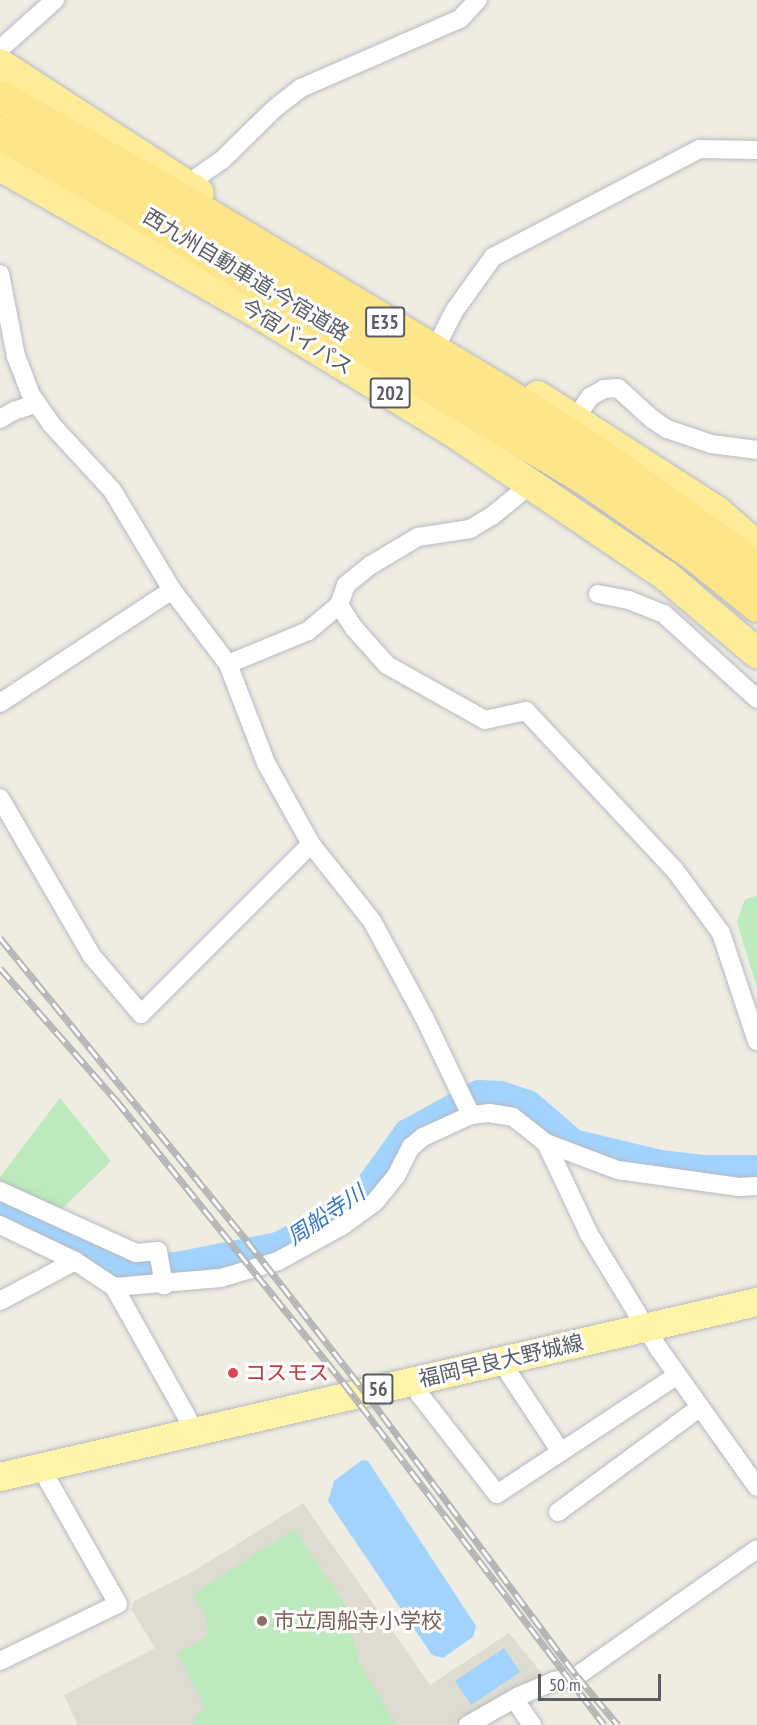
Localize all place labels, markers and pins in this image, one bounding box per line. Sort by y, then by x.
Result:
place label: コスモス [245,1360,329,1386]
marker: コスモス [226,1366,240,1380]
place label: 市立周船寺小学校 [274,1608,442,1634]
marker: 市立周船寺小学校 [255,1614,269,1628]

